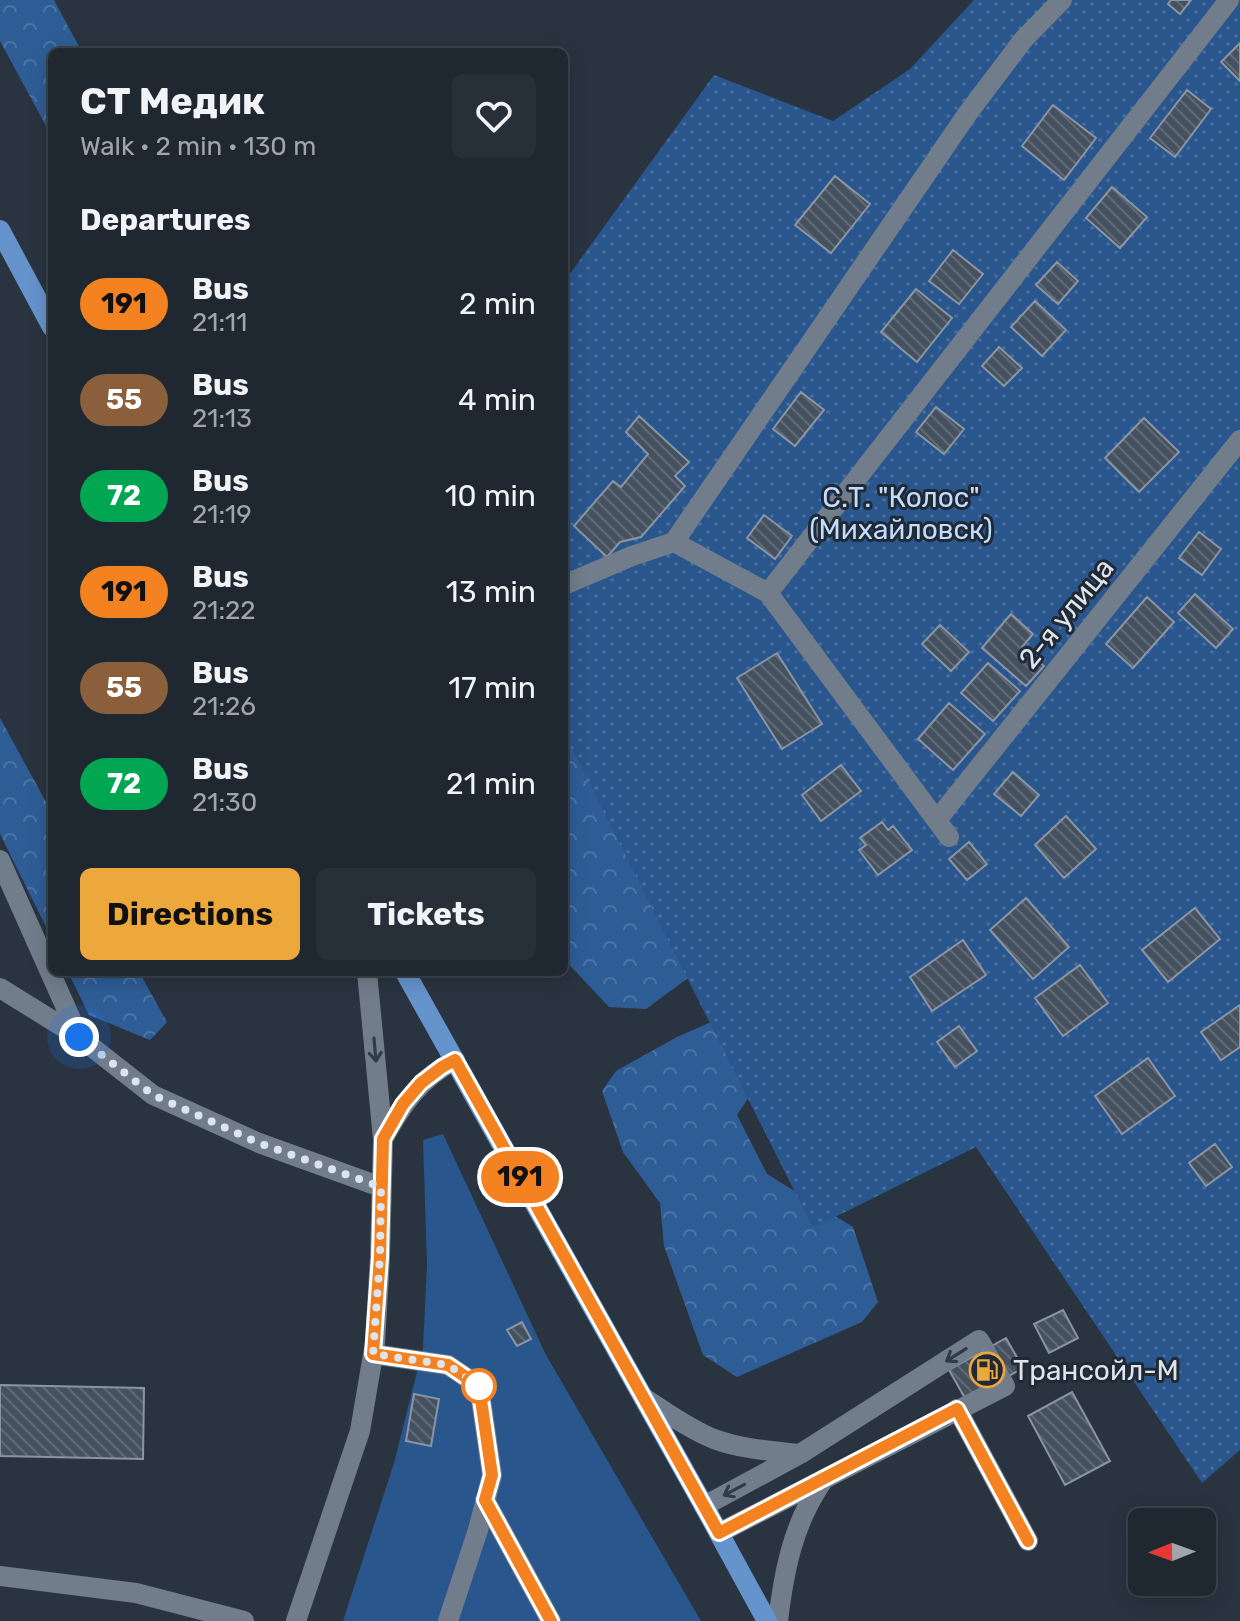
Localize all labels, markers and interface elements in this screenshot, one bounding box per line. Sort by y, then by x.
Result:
button: heart [452,74,536,158]
text: СТ Медик [80,78,265,124]
text: Walk · 2 min · 130 m [80,131,316,162]
text: Departures [80,202,251,238]
text: Bus [192,271,249,307]
text: 2 min [459,286,536,322]
text: 191 [101,287,147,320]
text: 21:11 [192,307,247,338]
text: Bus [192,367,249,403]
text: 4 min [458,382,536,418]
text: 55 [106,383,142,416]
text: 21:13 [192,403,252,434]
text: Bus [192,463,249,499]
text: 10 min [445,478,536,514]
text: 72 [107,479,141,512]
park label: С.Т. "Колос" (Михайловск) [809,481,993,546]
text: 21:19 [192,499,252,530]
street label: 2-я улица [1012,552,1121,675]
text: Bus [192,559,249,595]
text: 13 min [446,574,536,610]
text: 191 [101,575,147,608]
text: 21:22 [192,595,256,626]
text: Bus [192,655,249,691]
text: 17 min [448,670,536,706]
text: 55 [106,671,142,704]
text: 21:26 [192,691,256,722]
text: Bus [192,751,249,787]
text: 21 min [446,766,536,802]
text: 72 [107,767,141,800]
text: 21:30 [192,787,257,818]
button: Directions [80,868,300,960]
button: Tickets [316,868,536,960]
your location [59,1017,99,1057]
one-way arrow [367,1036,382,1063]
line badge: 191 [474,1151,566,1203]
text: 191 [497,1160,543,1193]
one-way arrow [945,1348,968,1364]
fuel station icon: Трансойл-М [968,1351,1006,1389]
place label: Трансойл-М [1013,1354,1179,1387]
unlabelled marker [462,1369,496,1403]
one-way arrow [722,1483,746,1499]
north arrow [1128,1508,1216,1596]
map controls [1128,1508,1216,1596]

